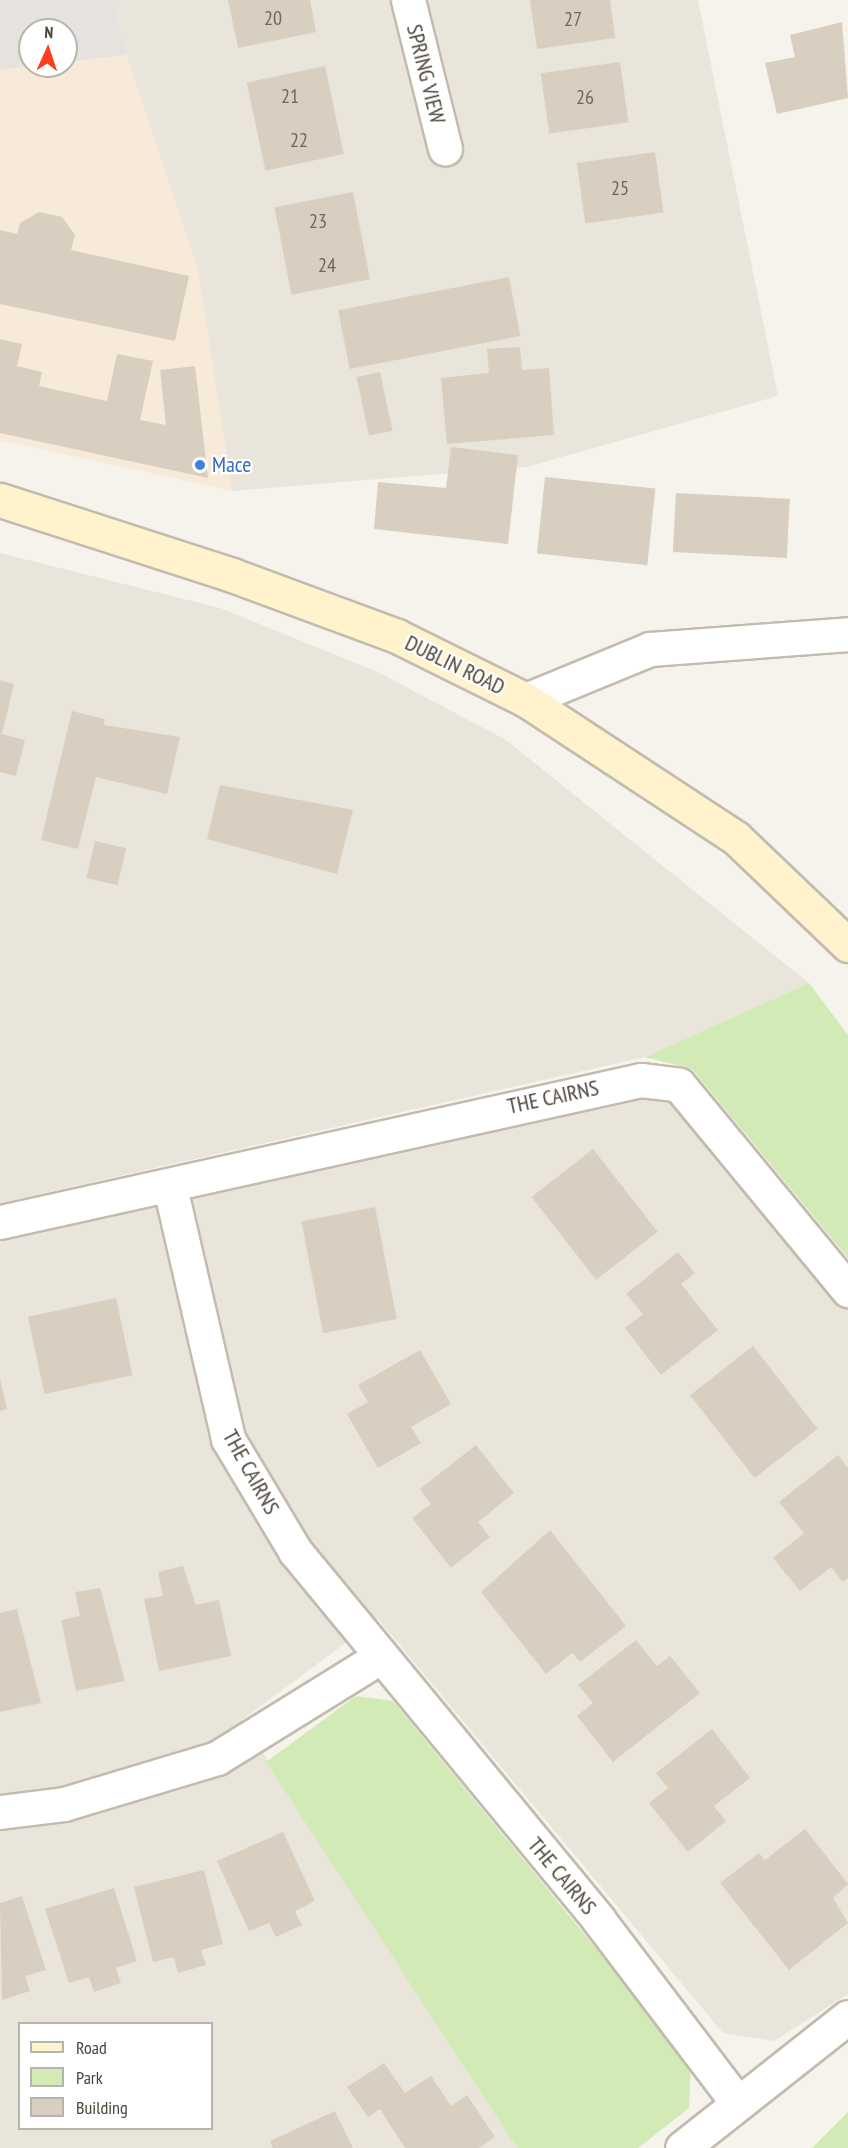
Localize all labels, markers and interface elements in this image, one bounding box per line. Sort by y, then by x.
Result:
house number: 20 [264,6,282,30]
house number: 27 [564,7,582,31]
north arrow [18,18,78,78]
street label: SPRING VIEW [401,21,451,127]
text: N [44,22,54,42]
house number: 21 [281,84,299,108]
house number: 26 [576,85,594,109]
house number: 22 [290,128,308,152]
house number: 25 [611,176,629,200]
house number: 23 [309,209,327,233]
house number: 24 [318,253,336,277]
place label: Mace [212,452,251,478]
marker: Mace [193,458,207,472]
street label: DUBLIN ROAD [401,630,509,700]
street label: THE CAIRNS [505,1074,601,1120]
street label: THE CAIRNS [217,1425,285,1519]
street label: THE CAIRNS [522,1832,602,1920]
legend [18,2022,213,2130]
text: Road [76,2036,107,2059]
text: Park [76,2066,103,2089]
text: Building [76,2096,128,2119]

